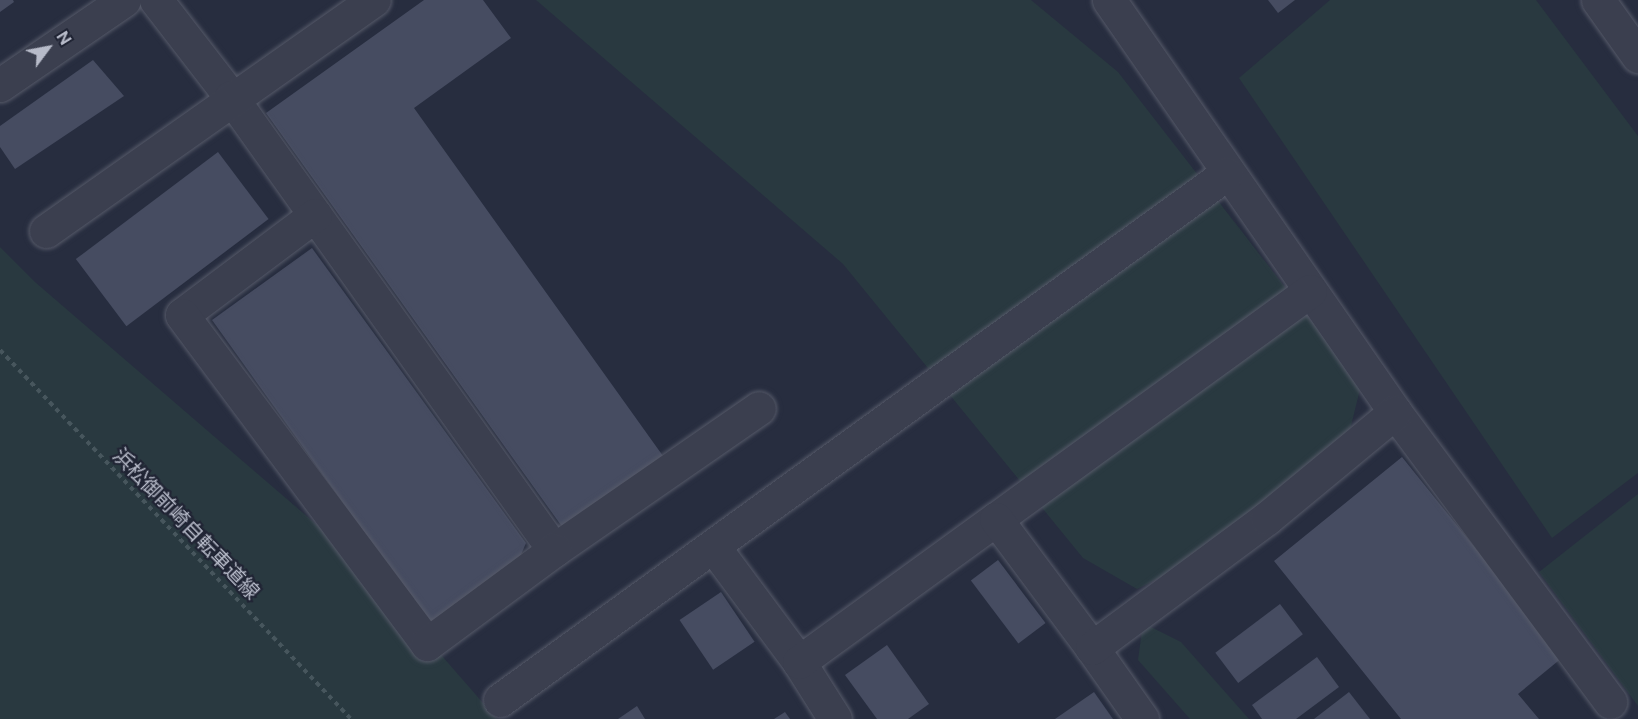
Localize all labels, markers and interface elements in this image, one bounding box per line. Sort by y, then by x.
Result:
north arrow [18,18,78,78]
text: N [52,28,75,49]
street label: 浜松御前崎自転車道線 [108,444,264,604]

